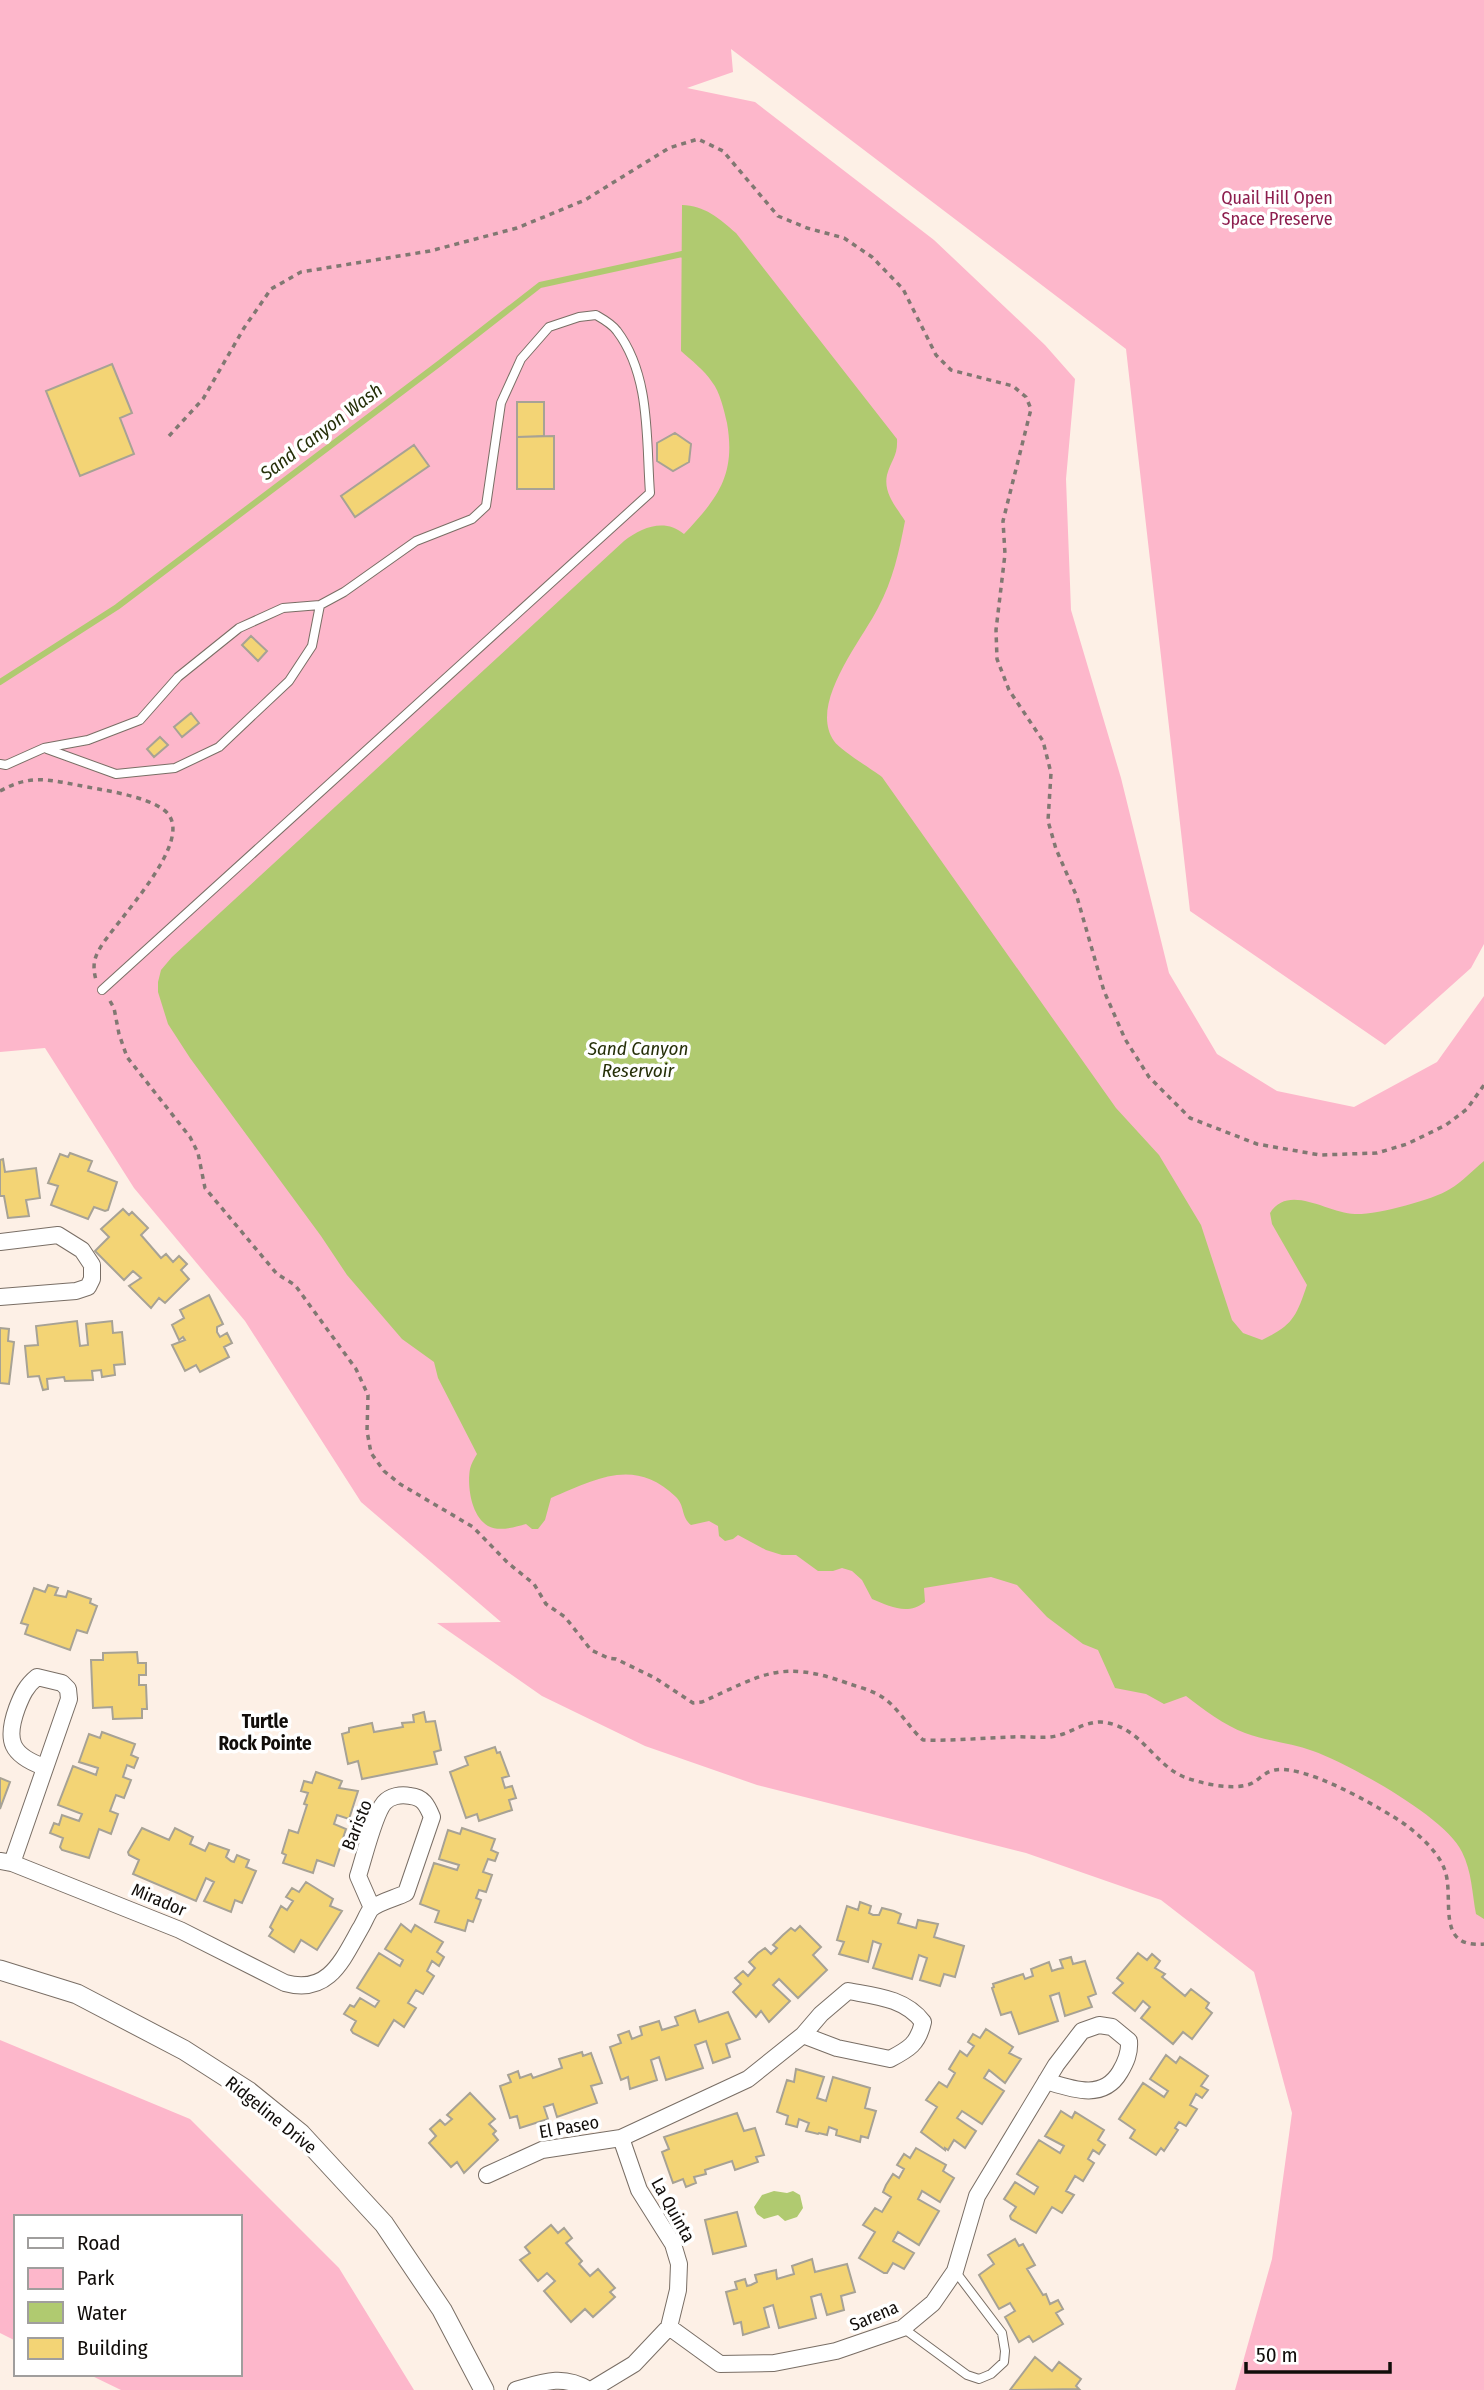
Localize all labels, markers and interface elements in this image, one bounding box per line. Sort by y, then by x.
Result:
park label: Quail Hill Open Space Preserve [1221,187,1333,230]
water label: Sand Canyon Wash [255,378,387,485]
water label: Sand Canyon Reservoir [587,1037,688,1082]
district label: Turtle Rock Pointe [218,1710,312,1755]
street label: Baristo [337,1797,377,1853]
street label: Mirador [128,1879,190,1922]
street label: Ridgeline Drive [221,2072,321,2159]
street label: El Paseo [537,2111,601,2143]
street label: La Quinta [646,2174,700,2246]
legend [14,2215,242,2376]
text: Road [77,2230,121,2256]
text: Park [77,2265,115,2291]
street label: Sarena [846,2296,902,2336]
text: Water [77,2300,127,2326]
scale bar [1246,2330,1390,2374]
text: Building [77,2335,148,2361]
text: 50 m [1256,2342,1298,2368]

